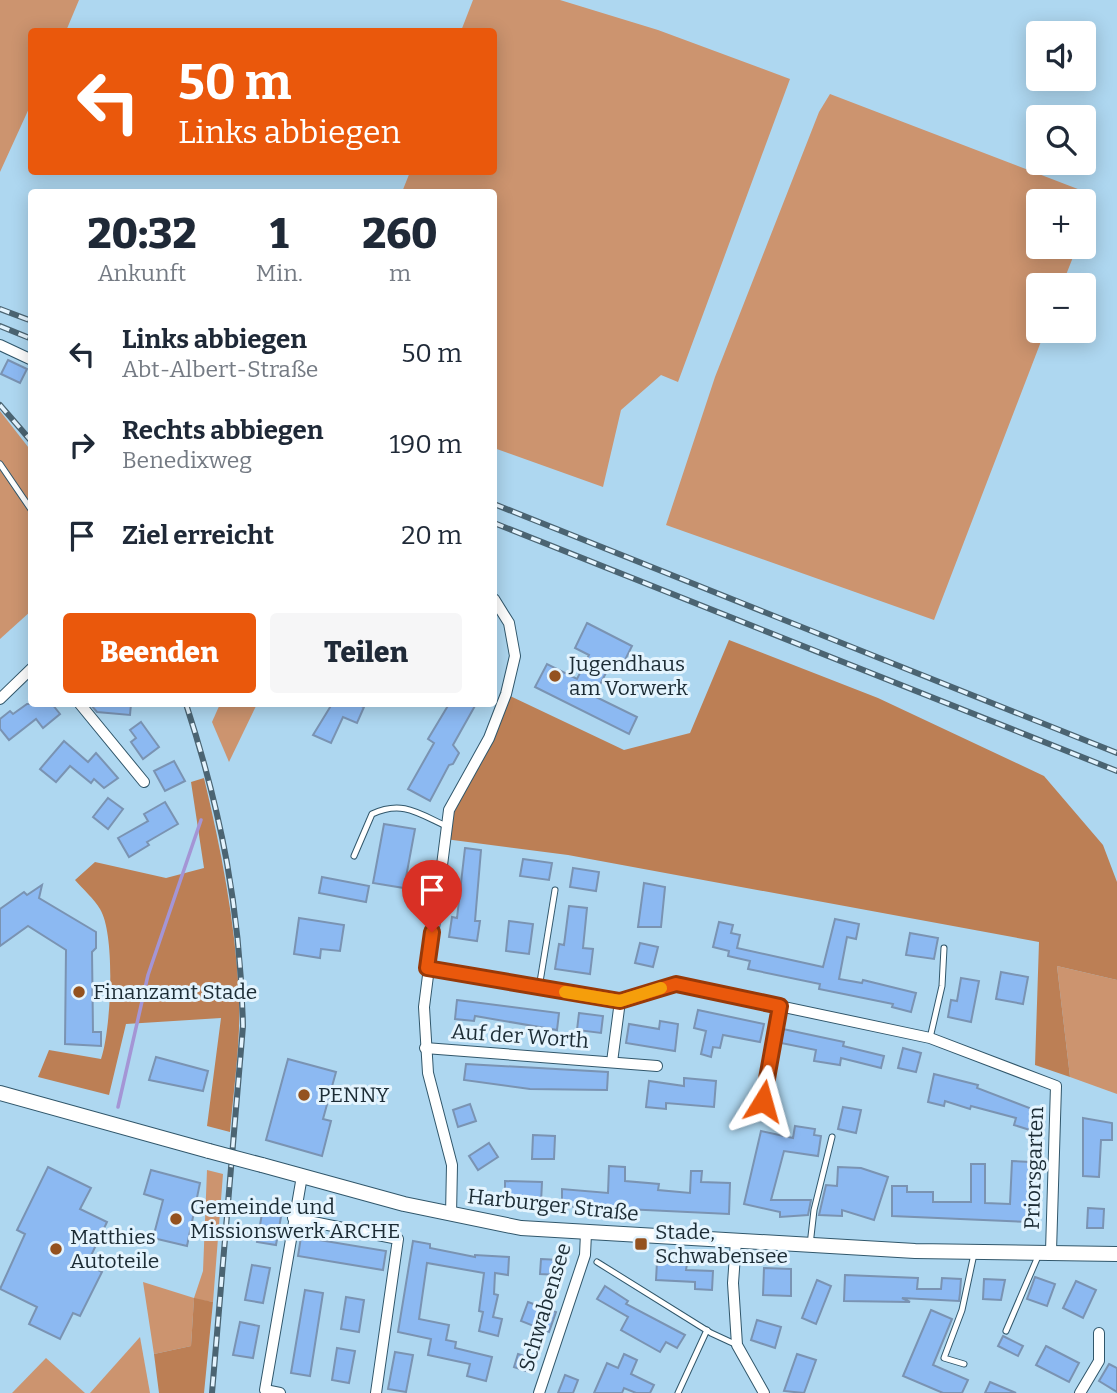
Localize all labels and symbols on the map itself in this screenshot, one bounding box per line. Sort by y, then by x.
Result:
place label: Jugendhaus am Vorwerk [568,651,688,701]
marker: Jugendhaus am Vorwerk [547,668,563,684]
pin [402,860,462,932]
place label: Finanzamt Stade [93,979,257,1005]
marker: Finanzamt Stade [71,984,87,1000]
street label: Auf der Worth [450,1018,590,1054]
position arrow [726,1064,800,1138]
place label: PENNY [318,1082,390,1108]
marker: PENNY [296,1087,312,1103]
street label: Priorsgarten [1019,1106,1049,1230]
street label: Harburger Straße [466,1183,640,1227]
place label: Gemeinde und Missionswerk ARCHE [190,1194,400,1244]
marker: Gemeinde und Missionswerk ARCHE [168,1211,184,1227]
place label: Stade, Schwabensee [655,1219,788,1269]
place label: Matthies Autoteile [70,1224,159,1274]
marker: Stade, Schwabensee [633,1236,649,1252]
street label: Schwabensee [513,1240,577,1374]
marker: Matthies Autoteile [48,1241,64,1257]

